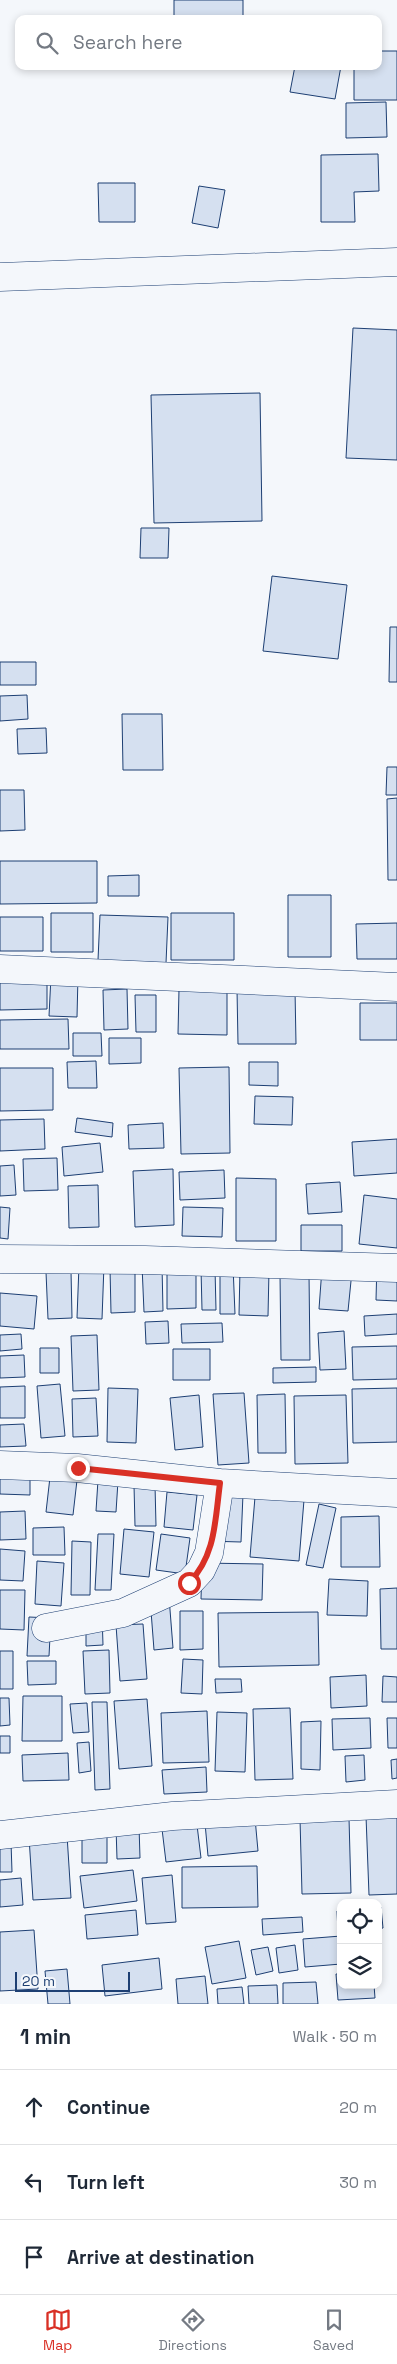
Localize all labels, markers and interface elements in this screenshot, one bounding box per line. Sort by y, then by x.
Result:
search box [15,15,382,70]
icon: search [33,29,61,57]
text: Search here [73,30,183,55]
route end [67,1457,90,1480]
route start [178,1572,201,1595]
map controls [337,1899,382,1989]
button: locate [337,1899,382,1944]
button: layers [337,1944,382,1989]
scale bar [15,1969,130,1992]
text: 20 m [22,1972,55,1990]
text: 1 min [20,2023,71,2050]
text: Walk · 50 m [293,2026,377,2047]
icon: ahead [20,2093,48,2121]
text: Continue [67,2095,150,2120]
text: 20 m [339,2097,377,2118]
icon: left [20,2168,48,2196]
text: Turn left [67,2170,145,2195]
text: 30 m [339,2172,377,2193]
icon: arrive [20,2243,48,2271]
text: Arrive at destination [67,2245,255,2270]
tab: Map [43,2306,72,2354]
tab: Directions [158,2306,227,2354]
tab: Saved [313,2306,354,2354]

